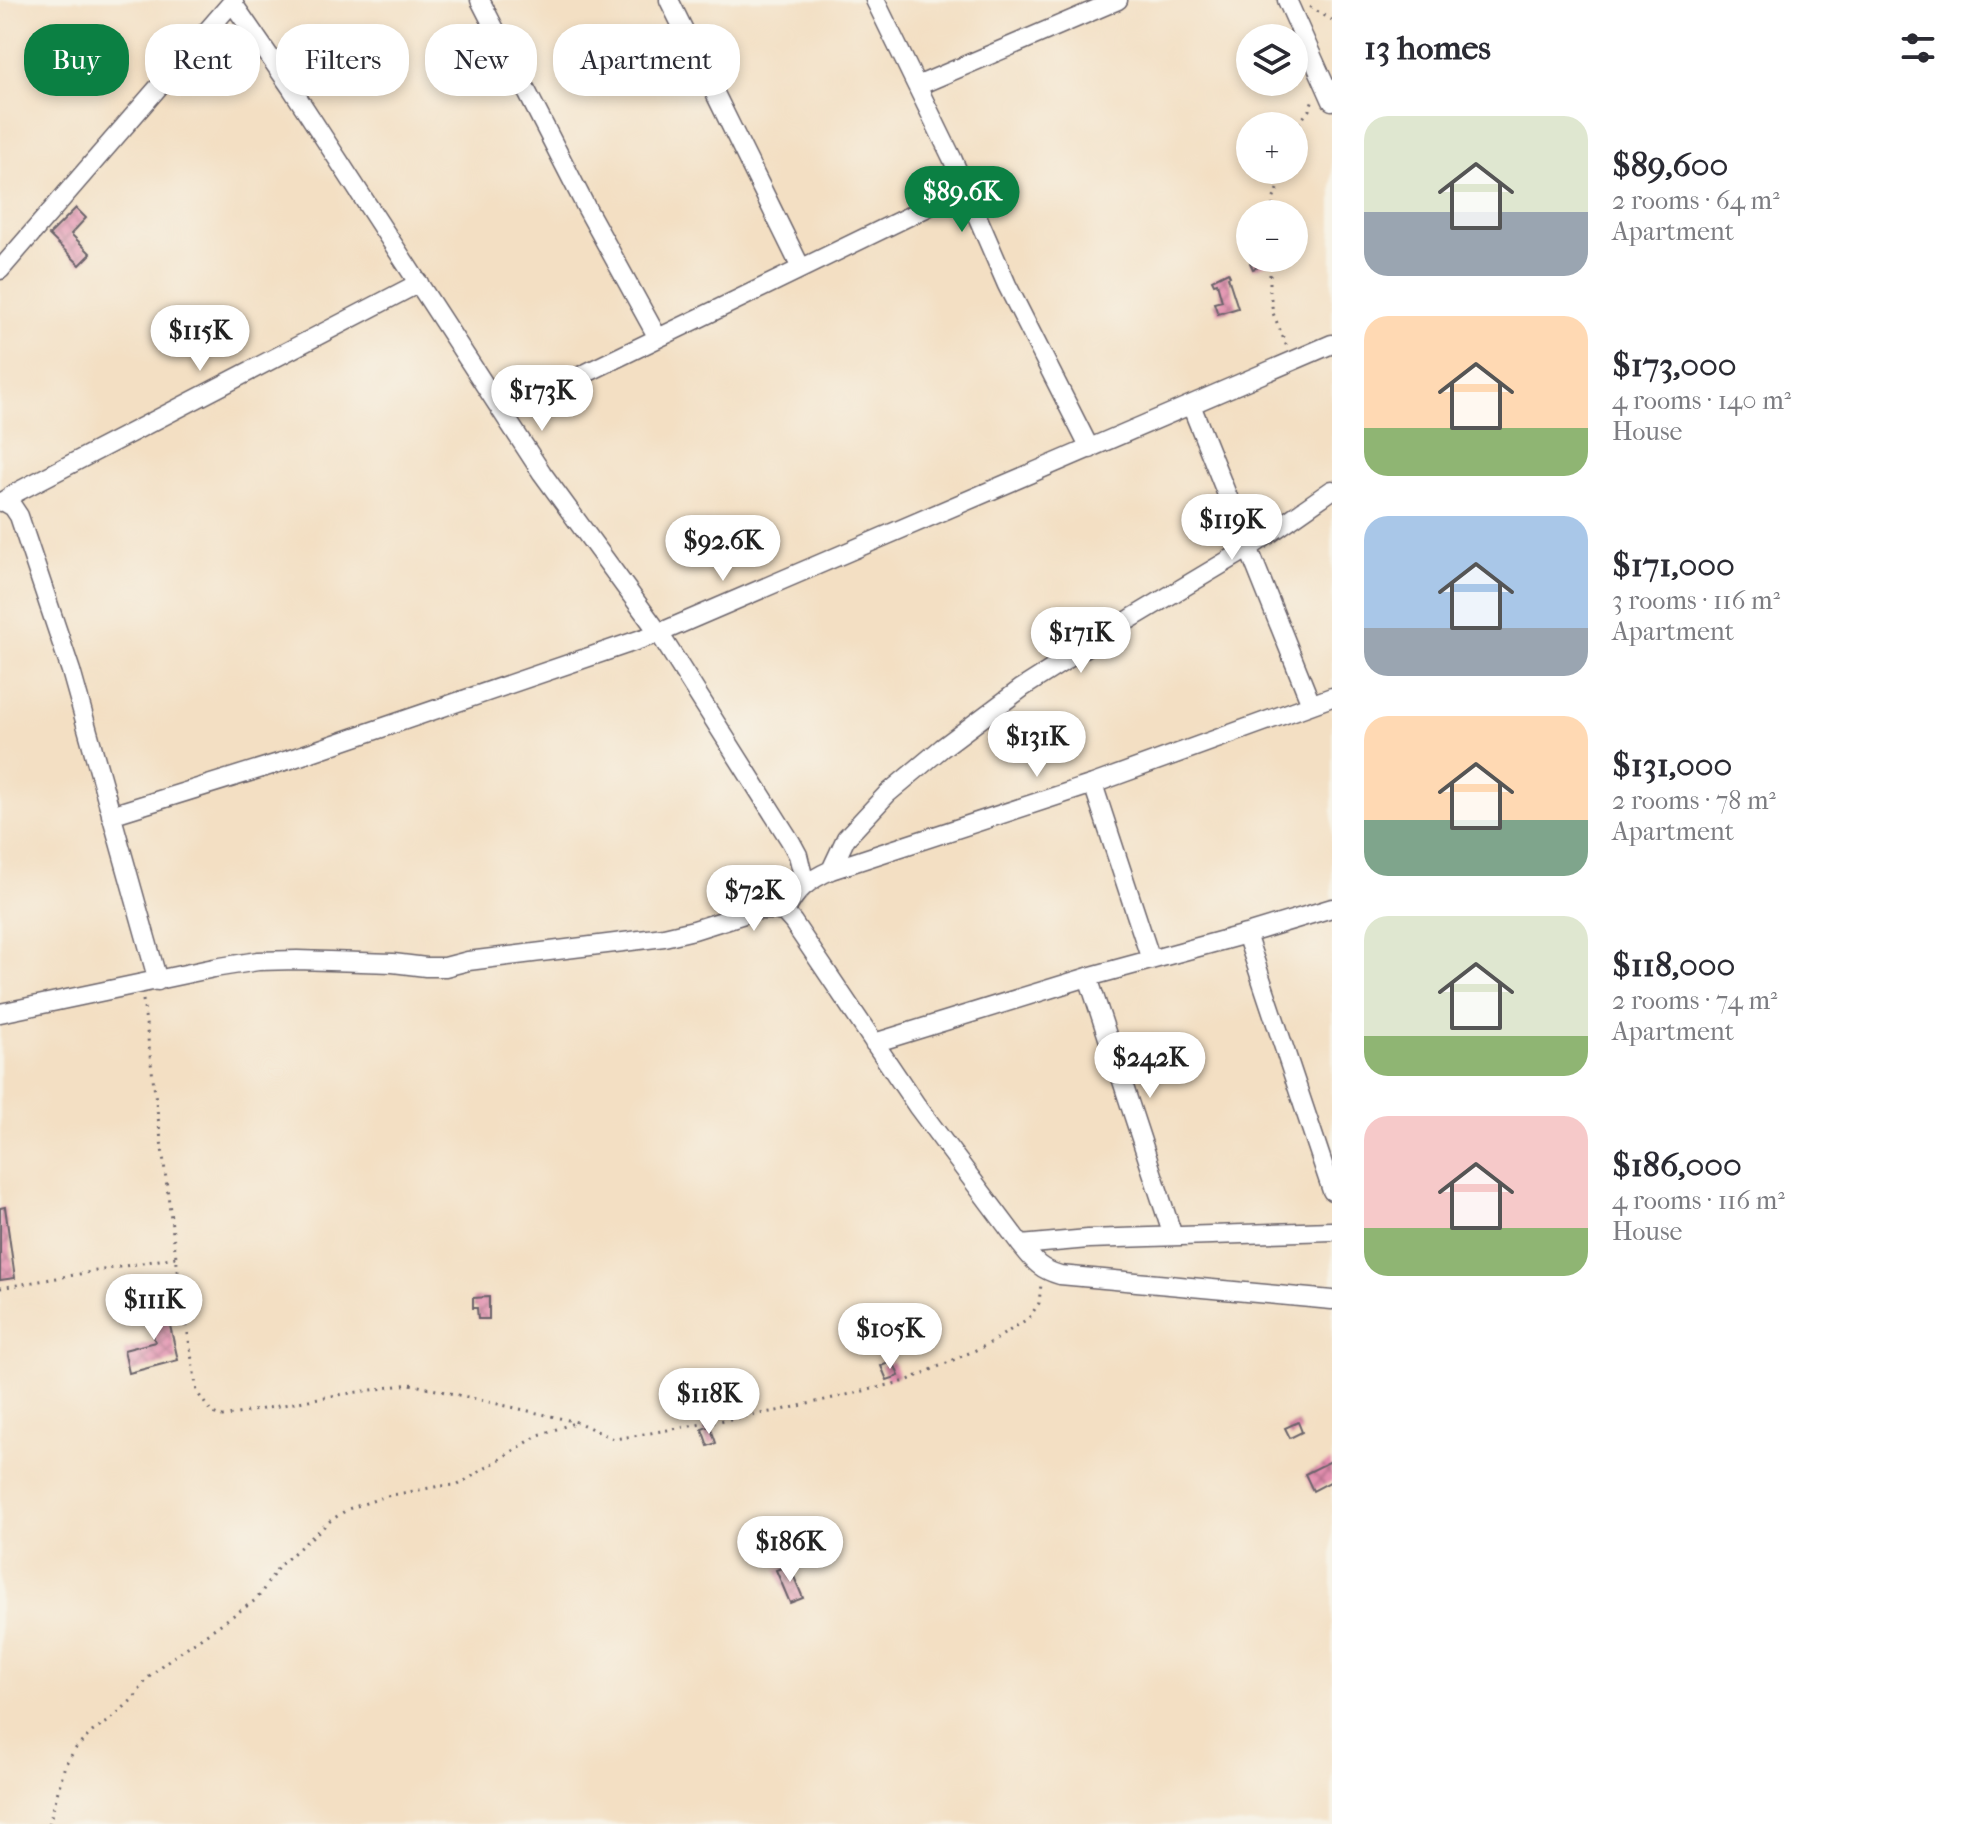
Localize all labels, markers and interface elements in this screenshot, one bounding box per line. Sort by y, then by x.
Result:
chip: Buy [24,24,129,96]
chip: Rent [145,24,260,96]
chip: Filters [276,24,409,96]
chip: New [425,24,537,96]
chip: Apartment [553,24,740,96]
map controls [1236,24,1308,272]
button: layers [1236,24,1308,96]
icon: filters [1896,26,1940,70]
text: 13 homes [1364,28,1491,68]
button: + [1236,112,1308,184]
text: $89,600 [1612,145,1728,185]
icon: home [1428,148,1524,244]
pin: $89.6K [897,166,1027,234]
text: $89.6K [923,176,1002,207]
text: 2 rooms · 64 m² [1612,185,1780,216]
button: − [1236,200,1308,272]
text: Apartment [1612,216,1734,247]
pin: $115K [144,305,256,373]
text: $115K [169,315,231,346]
text: $173,000 [1612,345,1737,385]
icon: home [1428,348,1524,444]
pin: $173K [486,365,598,433]
text: $173K [509,375,575,406]
text: 4 rooms · 140 m² [1612,385,1791,416]
text: House [1612,416,1682,447]
pin: $119K [1176,494,1288,562]
text: $119K [1199,504,1265,535]
pin: $92.6K [658,515,788,583]
text: $92.6K [683,525,763,556]
text: $171,000 [1612,545,1735,585]
icon: home [1428,548,1524,644]
text: 3 rooms · 116 m² [1612,585,1780,616]
pin: $171K [1025,607,1137,675]
text: Apartment [1612,616,1734,647]
text: $171K [1049,617,1113,648]
pin: $131K [981,711,1093,779]
text: $131K [1006,721,1068,752]
text: $131,000 [1612,745,1732,785]
icon: home [1428,748,1524,844]
text: 2 rooms · 78 m² [1612,785,1776,816]
text: Apartment [1612,816,1734,847]
pin: $72K [707,865,801,933]
text: $72K [724,875,784,906]
text: $118,000 [1612,945,1735,985]
icon: home [1428,948,1524,1044]
text: 2 rooms · 74 m² [1612,985,1777,1016]
text: Apartment [1612,1016,1734,1047]
pin: $242K [1094,1032,1206,1100]
text: $242K [1112,1042,1188,1073]
text: $186,000 [1612,1145,1742,1185]
icon: home [1428,1148,1524,1244]
text: 4 rooms · 116 m² [1612,1185,1785,1216]
text: House [1612,1216,1682,1247]
pin: $111K [98,1274,210,1342]
text: $111K [123,1284,185,1315]
pin: $105K [834,1303,946,1371]
text: $105K [856,1313,924,1344]
pin: $118K [653,1368,765,1436]
text: $118K [677,1378,741,1409]
pin: $186K [734,1516,846,1584]
text: $186K [755,1526,825,1557]

